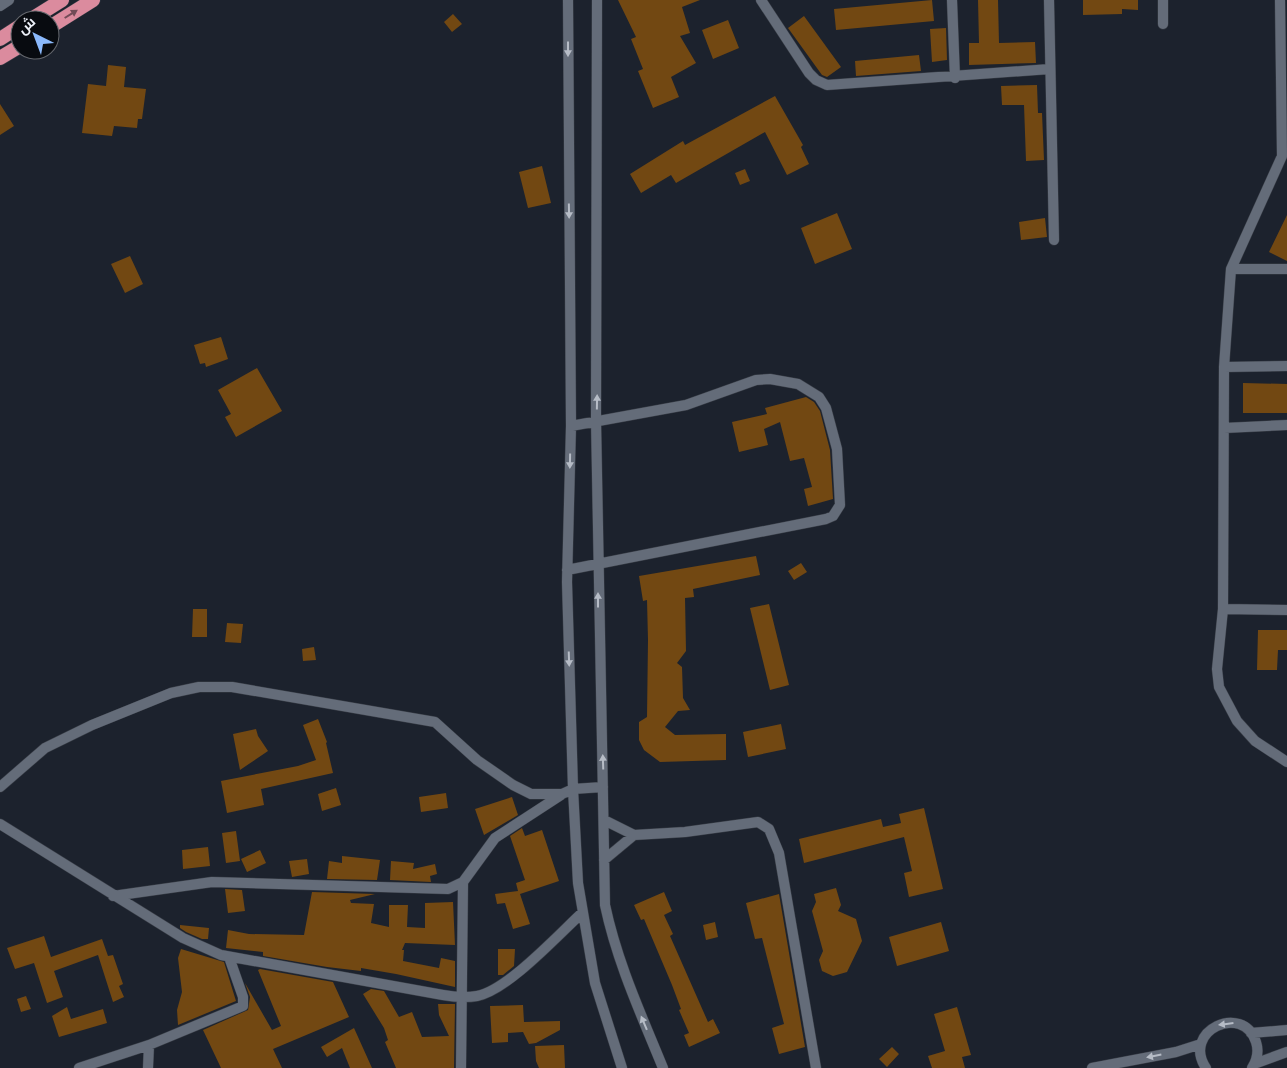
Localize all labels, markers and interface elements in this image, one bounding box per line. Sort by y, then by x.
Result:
one-way arrow [65,9,78,18]
north arrow [10,10,60,60]
text: ش [14,13,39,38]
one-way arrow [564,41,572,57]
one-way arrow [565,203,573,219]
one-way arrow [593,394,601,410]
one-way arrow [566,453,574,469]
one-way arrow [594,592,602,608]
one-way arrow [565,651,573,667]
one-way arrow [598,754,606,770]
one-way arrow [640,1016,648,1030]
one-way arrow [1217,1020,1233,1028]
one-way arrow [1146,1053,1162,1061]

